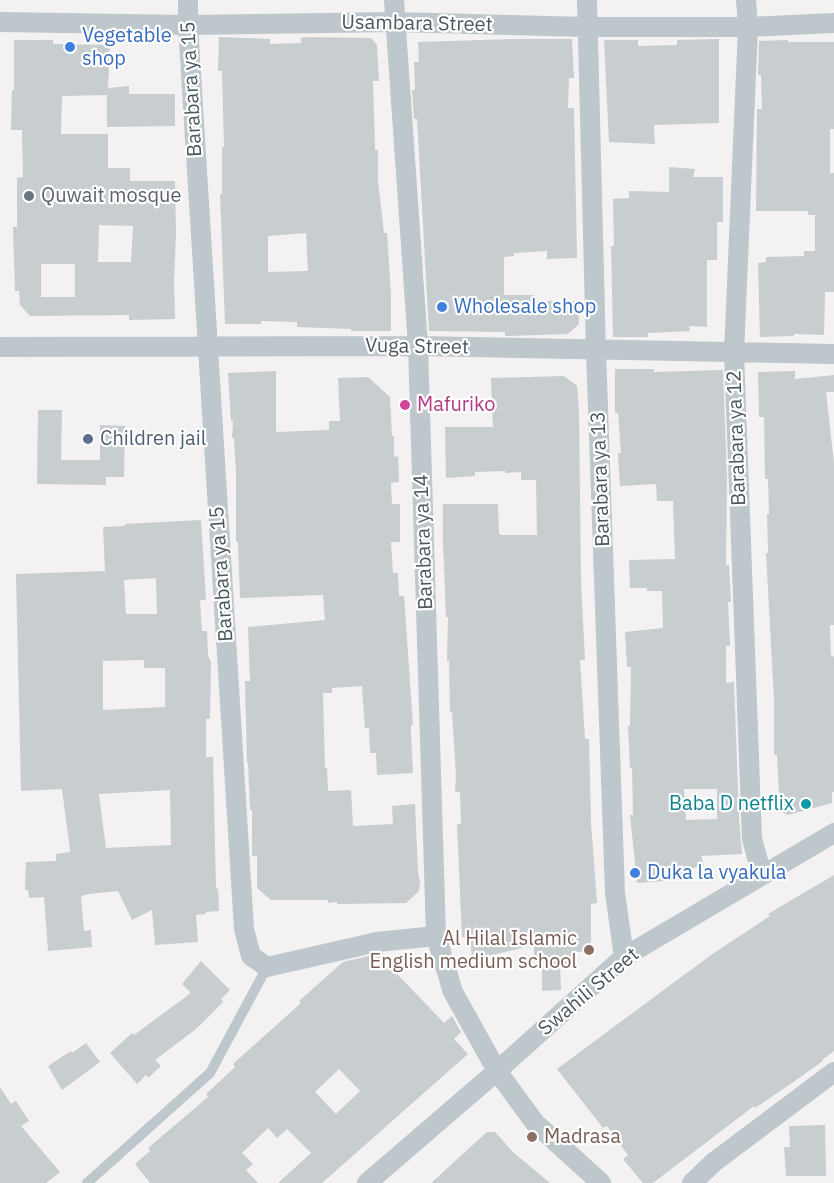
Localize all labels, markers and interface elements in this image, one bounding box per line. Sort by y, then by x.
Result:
street label: Usambara Street [341,11,493,37]
street label: Barabara ya 15 [176,21,208,157]
place label: Vegetable shop [82,24,172,71]
marker: Vegetable shop [63,40,77,54]
place label: Quwait mosque [41,184,181,208]
marker: Quwait mosque [22,189,36,203]
place label: Wholesale shop [454,295,596,319]
marker: Wholesale shop [435,300,449,314]
street label: Vuga Street [365,334,469,360]
street label: Barabara ya 12 [723,370,751,506]
place label: Mafuriko [417,393,495,417]
marker: Mafuriko [398,398,412,412]
street label: Barabara ya 13 [587,411,615,547]
place label: Children jail [100,427,206,451]
marker: Children jail [81,432,95,446]
street label: Barabara ya 14 [410,474,438,610]
street label: Barabara ya 15 [205,505,239,643]
place label: Baba D netflix [669,792,794,816]
marker: Baba D netflix [799,797,813,811]
place label: Duka la vyakula [647,861,786,885]
marker: Duka la vyakula [628,866,642,880]
place label: Al Hilal Islamic English medium school [370,927,577,974]
street label: Swahili Street [534,943,644,1041]
marker: Al Hilal Islamic English medium school [582,943,596,957]
place label: Madrasa [544,1125,621,1149]
marker: Madrasa [525,1130,539,1144]

